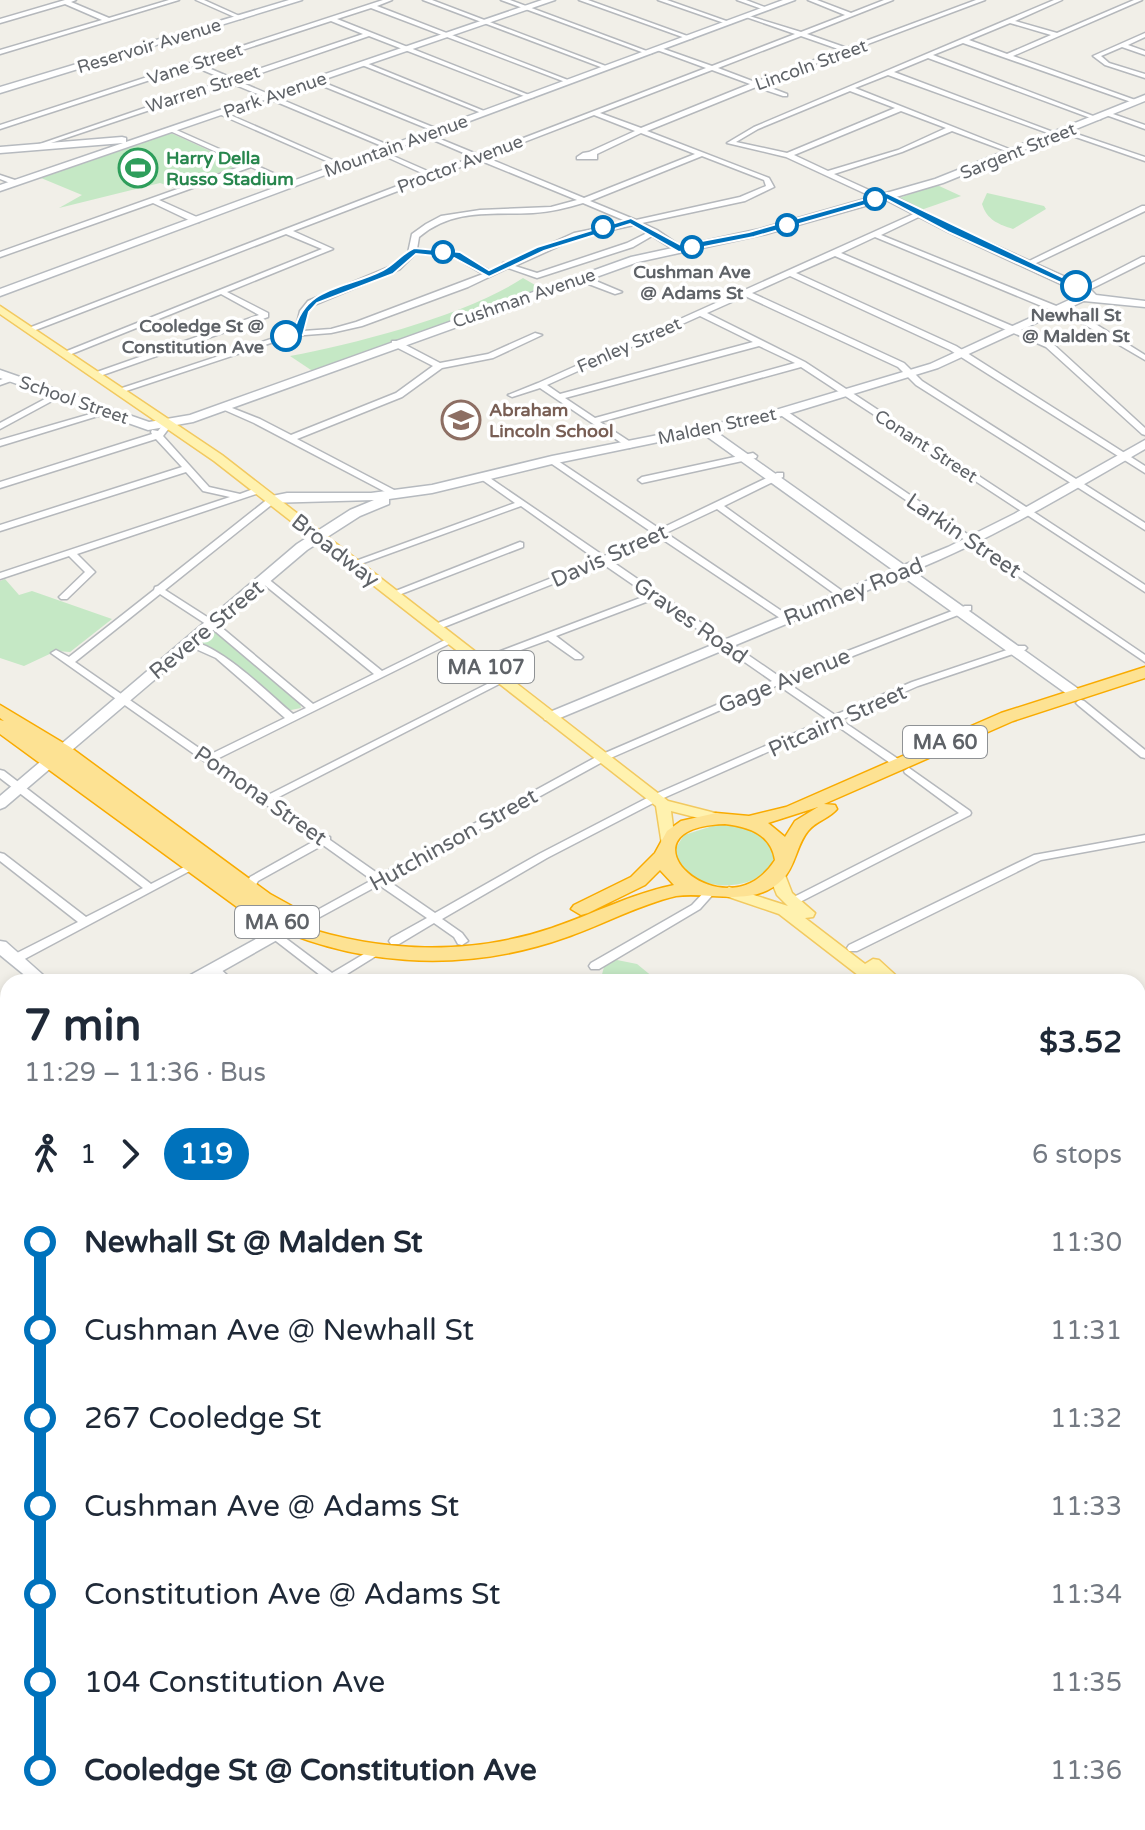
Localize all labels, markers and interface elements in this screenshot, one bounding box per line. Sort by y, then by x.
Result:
street label: Reservoir Avenue [74,14,224,78]
street label: Lincoln Street [752,34,870,95]
street label: Vane Street [145,38,246,90]
street label: Warren Street [143,60,263,118]
street label: Park Avenue [221,67,329,123]
street label: Mountain Avenue [321,110,471,182]
street label: Sargent Street [957,118,1079,184]
street label: Proctor Avenue [394,130,526,198]
sports icon: Harry Della Russo Stadium [117,147,159,189]
place label: Harry Della Russo Stadium [166,147,294,190]
unlabelled marker [864,188,886,210]
unlabelled marker [776,214,798,236]
unlabelled marker [592,216,614,238]
marker: Cushman Ave @ Adams St [681,236,703,258]
unlabelled marker [432,241,454,263]
place label: Cushman Ave @ Adams St [633,261,751,304]
street label: Cushman Avenue [450,263,598,333]
marker: Newhall St @ Malden St [1061,271,1091,301]
place label: Newhall St @ Malden St [1022,304,1130,347]
street label: Fenley Street [573,312,685,378]
place label: Cooledge St @ Constitution Ave [122,315,264,358]
marker: Cooledge St @ Constitution Ave [271,321,301,351]
street label: School Street [16,371,132,429]
school or university icon: Abraham Lincoln School [440,399,482,441]
place label: Abraham Lincoln School [489,399,613,442]
street label: Malden Street [656,403,778,449]
street label: Conant Street [871,405,982,487]
street label: Larkin Street [901,488,1026,584]
street label: Broadway [286,509,385,593]
street label: Davis Street [547,519,672,593]
street label: Rumney Road [780,552,927,632]
street label: Graves Road [629,572,752,670]
street label: Revere Street [144,574,269,685]
street label: Gage Avenue [715,643,854,719]
road number: MA 107 [438,651,534,683]
street label: Pitcairn Street [764,679,910,763]
road number: MA 60 [903,726,987,758]
street label: Pomona Street [189,740,332,851]
street label: Hutchinson Street [365,783,542,897]
road number: MA 60 [235,906,319,938]
text: 7 min [24,1000,141,1053]
text: $3.52 [1039,1024,1122,1061]
text: 11:29 – 11:36 · Bus [24,1057,266,1088]
icon: walk [24,1132,68,1176]
icon: forward [108,1132,152,1176]
text: 119 [180,1137,233,1171]
text: 1 [80,1139,96,1170]
text: 6 stops [1032,1139,1122,1170]
text: Newhall St @ Malden St [84,1224,423,1261]
text: 11:30 [1050,1227,1122,1258]
text: Cushman Ave @ Newhall St [84,1312,474,1349]
text: 11:31 [1050,1315,1122,1346]
text: 267 Cooledge St [84,1400,322,1437]
text: 11:32 [1050,1403,1122,1434]
text: Cushman Ave @ Adams St [84,1488,459,1525]
text: 11:33 [1050,1491,1122,1522]
text: Constitution Ave @ Adams St [84,1576,500,1613]
text: 11:34 [1050,1579,1122,1610]
text: 104 Constitution Ave [84,1664,385,1701]
text: 11:35 [1050,1667,1122,1698]
text: Cooledge St @ Constitution Ave [84,1752,537,1789]
text: 11:36 [1050,1755,1122,1786]

